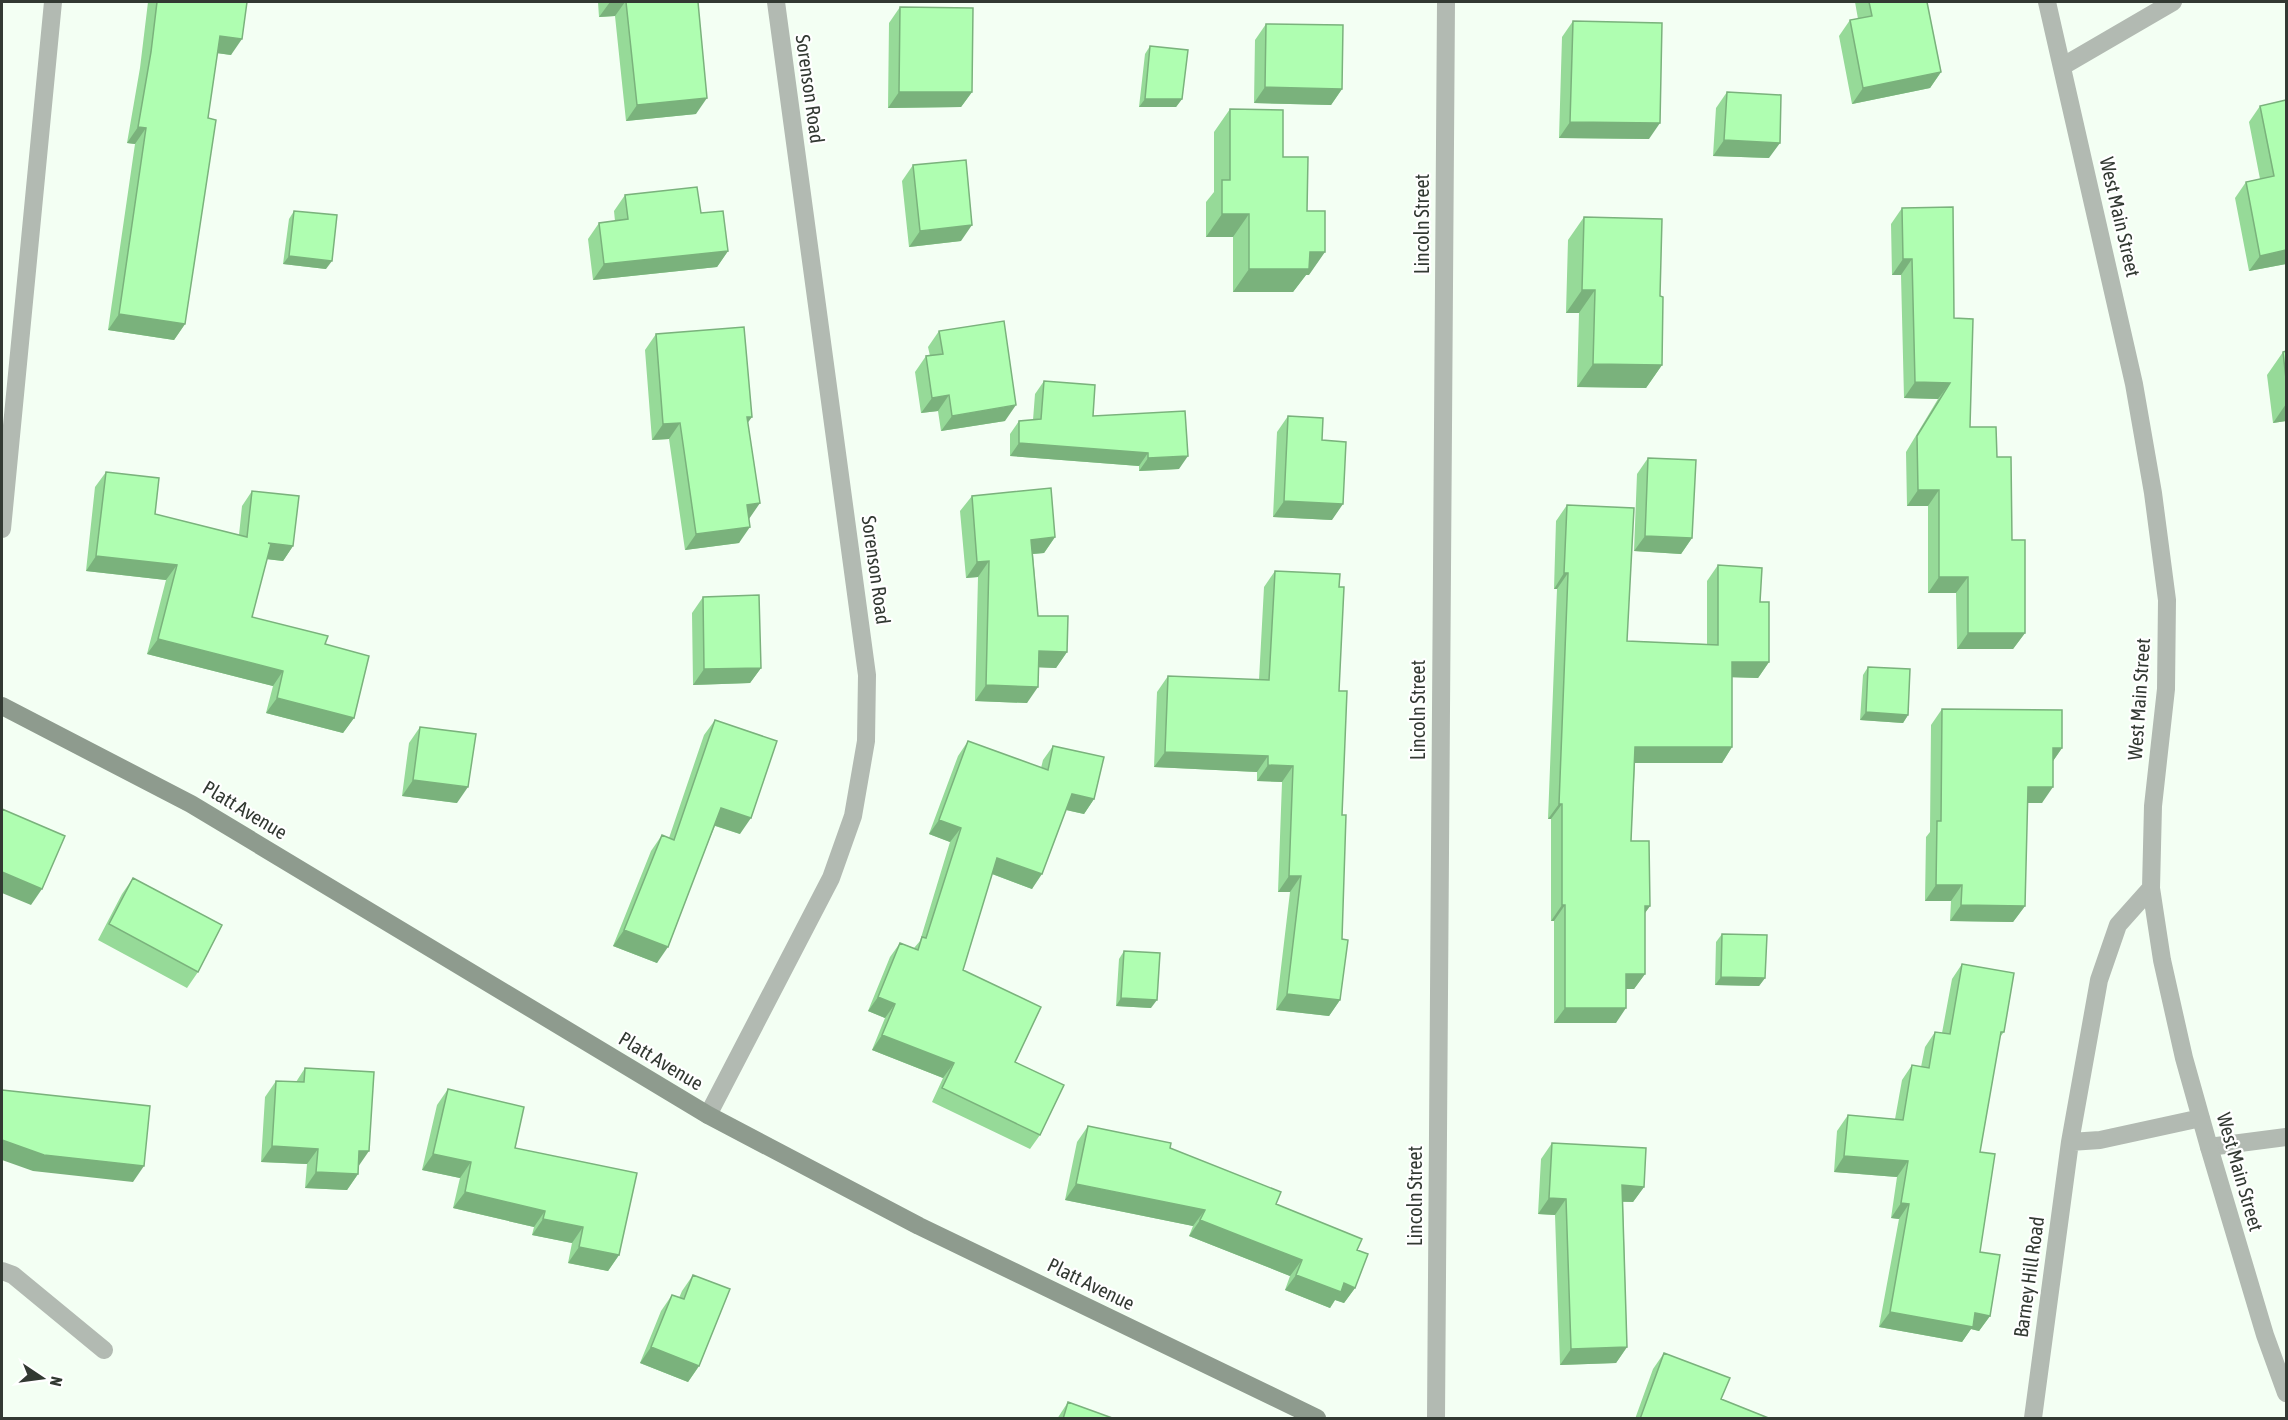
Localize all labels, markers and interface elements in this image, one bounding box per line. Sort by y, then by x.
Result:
street label: Sorenson Road [791,33,830,145]
street label: West Main Street [2096,155,2145,279]
street label: Lincoln Street [1410,174,1433,274]
street label: Sorenson Road [857,514,896,626]
street label: West Main Street [2123,637,2154,761]
street label: Lincoln Street [1406,660,1429,760]
street label: Platt Avenue [199,775,291,844]
street label: Platt Avenue [615,1026,707,1095]
street label: West Main Street [2213,1110,2268,1234]
street label: Lincoln Street [1403,1146,1426,1246]
street label: Barney Hill Road [2009,1215,2048,1339]
street label: Platt Avenue [1044,1253,1139,1314]
north arrow [12,1348,72,1408]
text: N [47,1375,66,1388]

